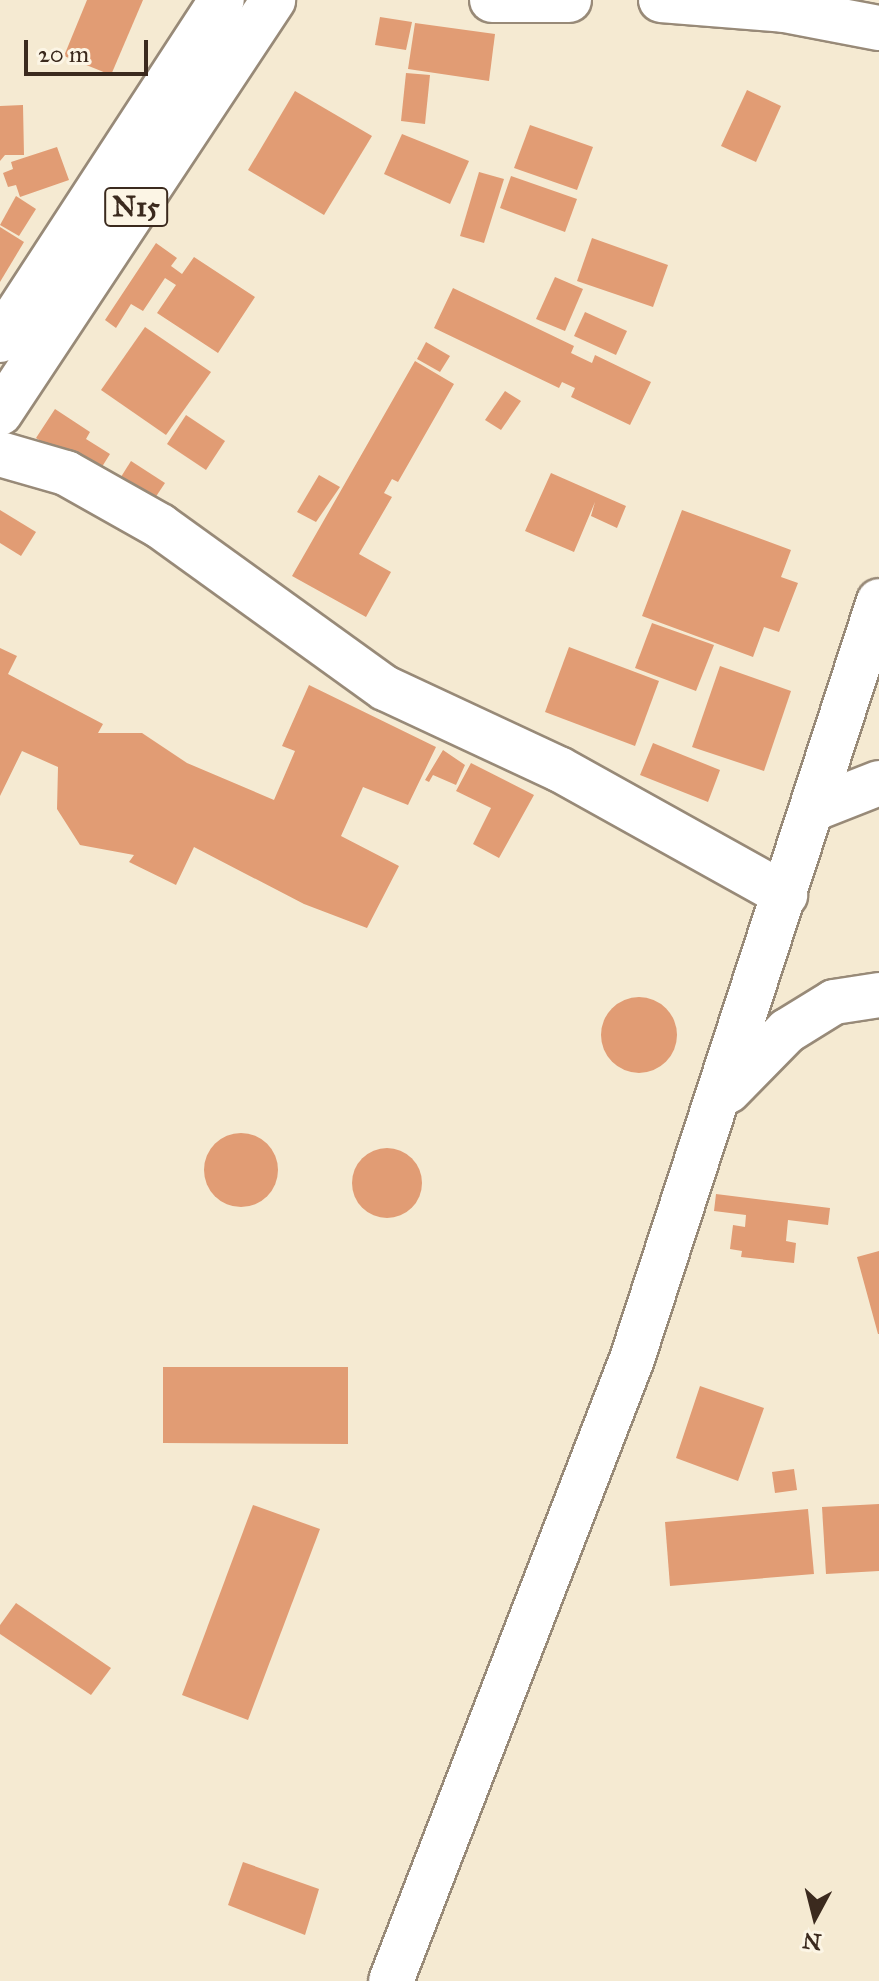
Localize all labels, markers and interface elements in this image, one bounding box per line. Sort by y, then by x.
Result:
scale bar [28,24,152,74]
text: 20 m [38,39,89,69]
road number: N15 [104,183,168,231]
north arrow [775,1877,855,1957]
text: N [801,1927,823,1956]

